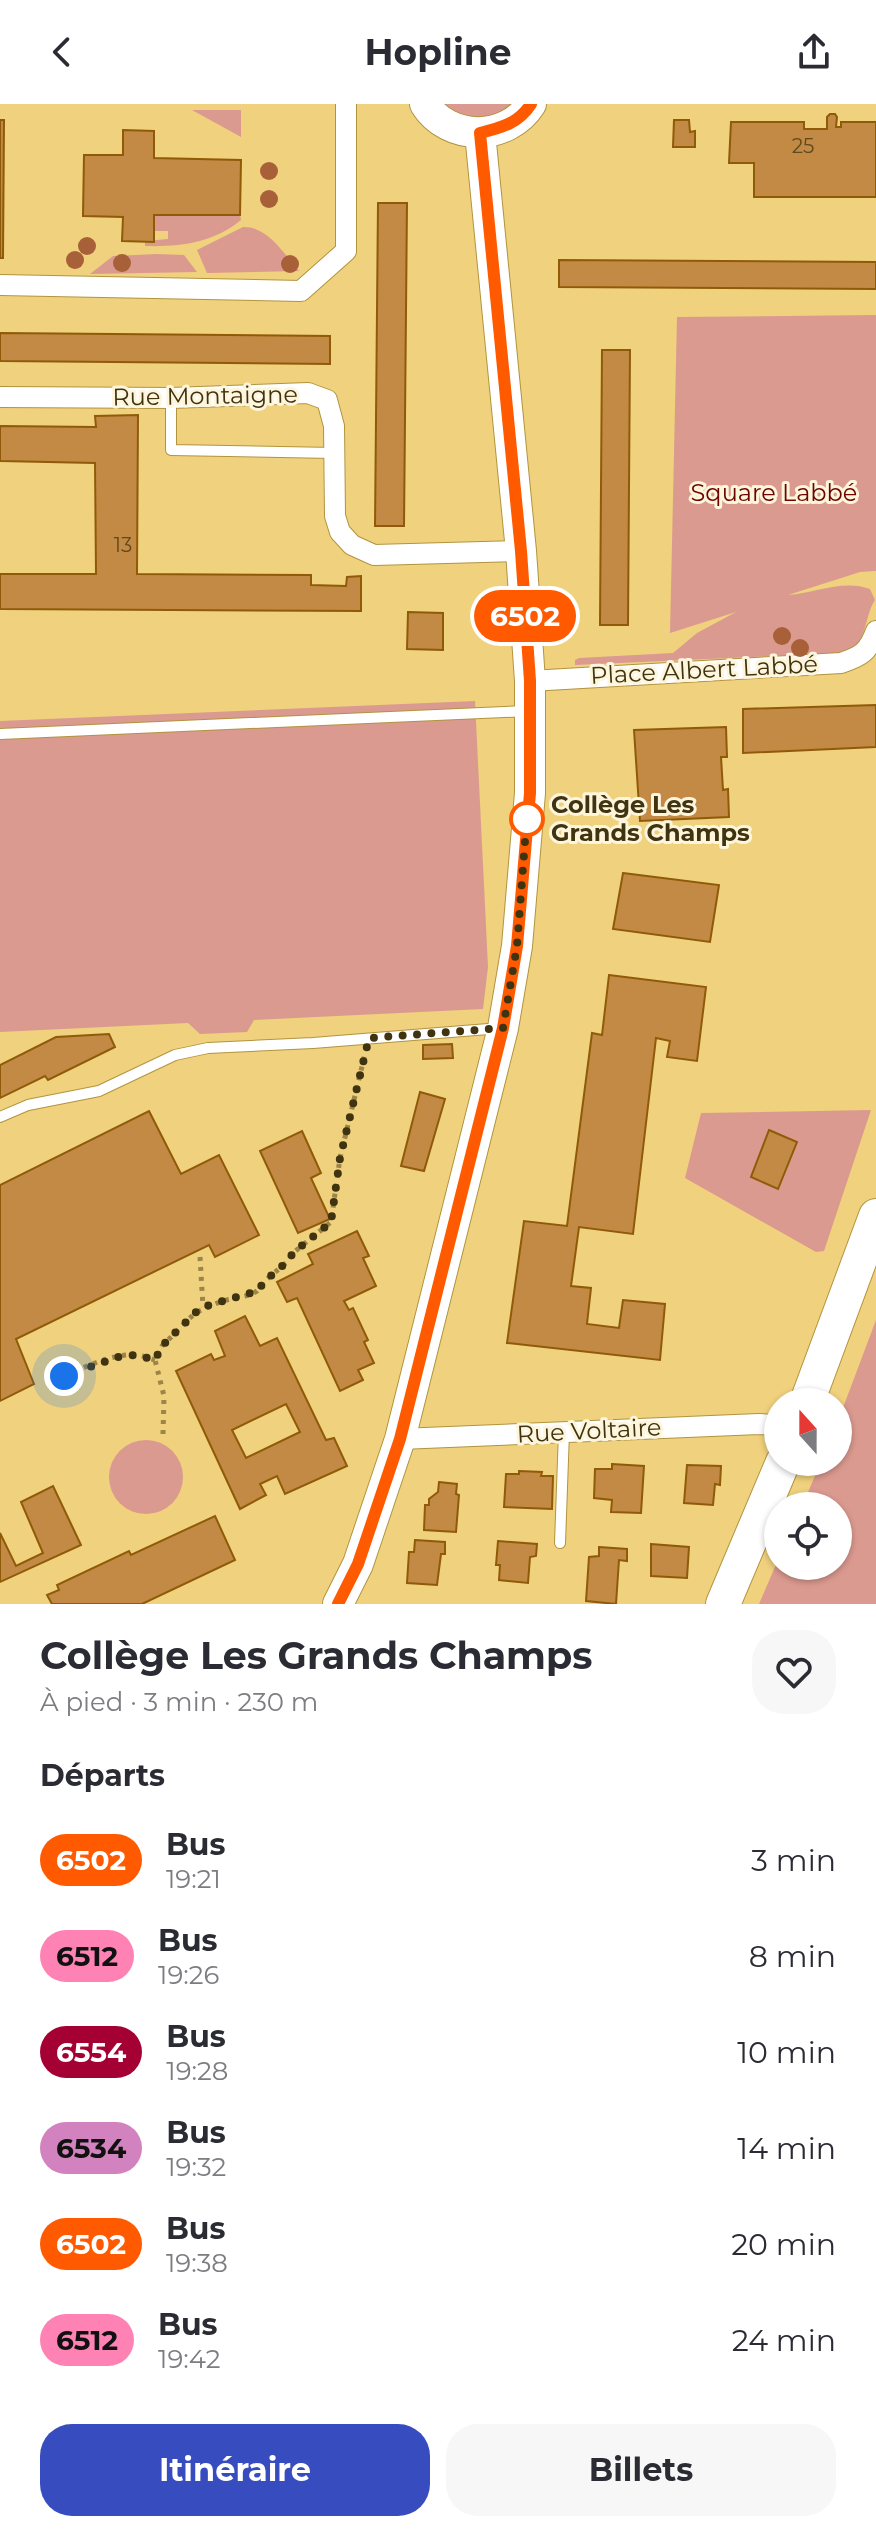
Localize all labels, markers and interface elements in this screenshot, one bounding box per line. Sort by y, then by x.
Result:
icon: back [40,30,84,74]
text: Hopline [365,30,511,74]
icon: share [792,30,836,74]
house number: 25 [792,134,814,158]
street label: Rue Montaigne [112,379,298,412]
park label: Square Labbé [691,478,857,507]
house number: 13 [114,533,132,557]
line badge: 6502 [469,590,581,642]
text: 6502 [490,599,560,633]
street label: Place Albert Labbé [590,649,818,690]
place label: Collège Les Grands Champs [551,790,750,847]
marker: Collège Les Grands Champs [510,802,544,836]
your location [44,1356,84,1396]
north arrow [764,1388,852,1476]
map controls [764,1388,852,1580]
street label: Rue Voltaire [516,1412,662,1449]
button: locate [764,1492,852,1580]
button: heart [752,1630,836,1714]
text: Collège Les Grands Champs [40,1632,592,1679]
text: À pied · 3 min · 230 m [40,1686,318,1718]
text: Départs [40,1757,165,1794]
text: Bus [166,1826,225,1863]
text: 3 min [751,1842,836,1879]
text: 6502 [56,1843,126,1877]
text: 19:21 [166,1863,221,1895]
text: Bus [158,1922,218,1959]
text: 8 min [749,1938,836,1975]
text: 6512 [56,1939,118,1973]
text: 19:26 [158,1959,219,1991]
text: Bus [166,2018,226,2055]
text: 10 min [737,2034,836,2071]
text: 6554 [56,2035,126,2069]
text: 19:28 [166,2055,228,2087]
text: Bus [166,2114,226,2151]
text: 14 min [737,2130,836,2167]
text: 6534 [56,2131,126,2165]
text: 19:32 [166,2151,226,2183]
text: Bus [166,2210,225,2247]
text: 20 min [731,2226,836,2263]
text: 6502 [56,2227,126,2261]
text: 19:38 [166,2247,228,2279]
text: Bus [158,2306,218,2343]
text: 24 min [732,2322,836,2359]
text: 6512 [56,2323,118,2357]
text: 19:42 [158,2343,221,2375]
button: Itinéraire [40,2424,430,2516]
button: Billets [446,2424,836,2516]

